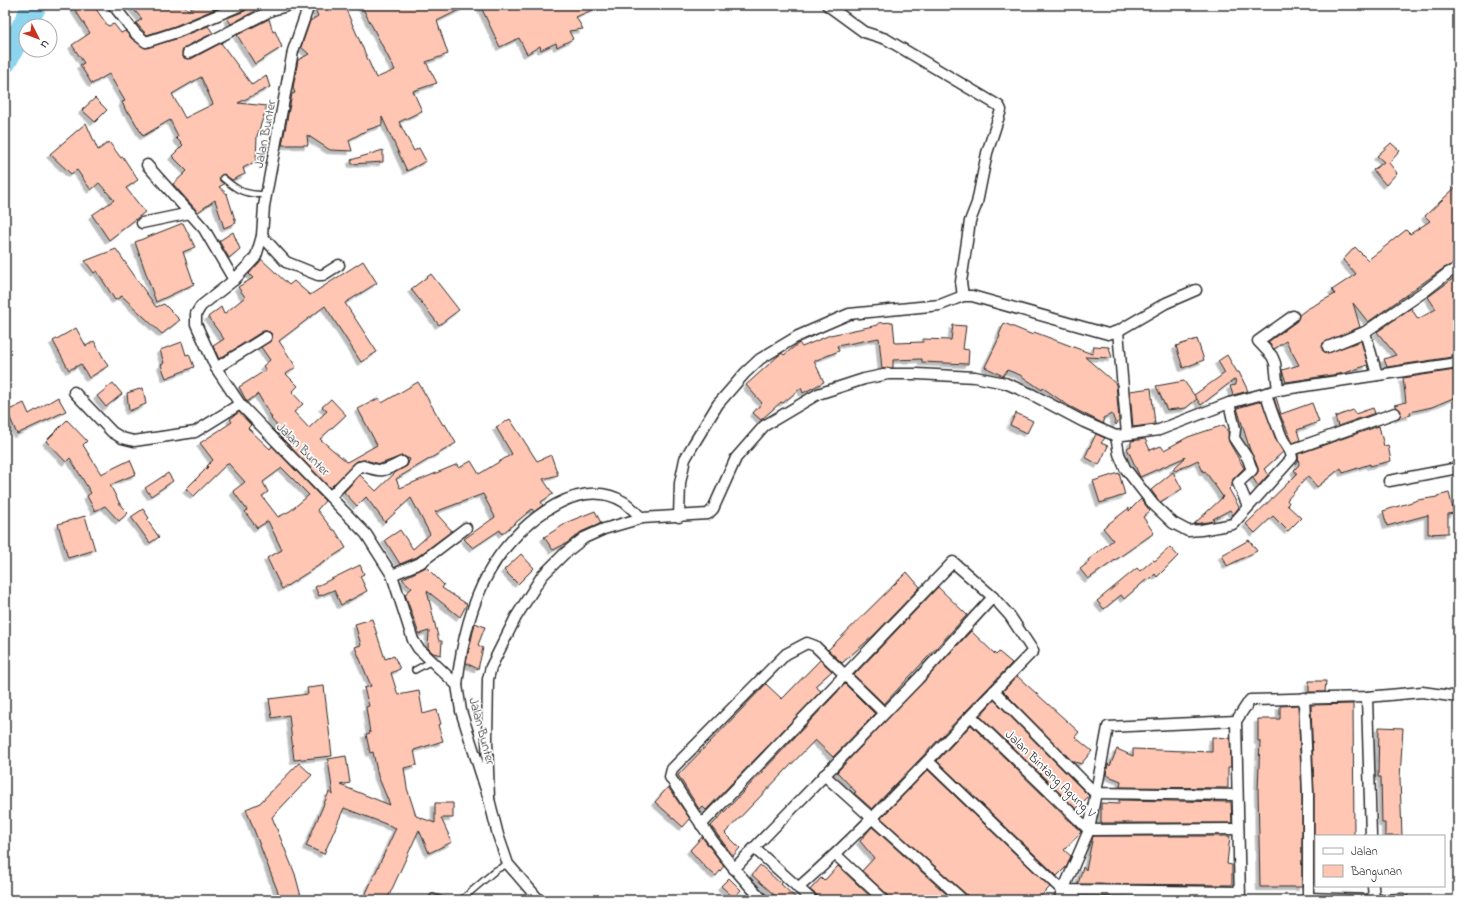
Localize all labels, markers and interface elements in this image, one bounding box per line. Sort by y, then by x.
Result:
north arrow [18,18,58,58]
text: U [36,36,53,52]
street label: Jalan Bunter [249,97,281,170]
street label: Jalan Bunter [272,418,335,481]
street label: Jalan Bunter [464,695,500,768]
street label: Jalan Bintang Agung V [1000,726,1100,824]
legend [1315,835,1445,887]
text: Jalan [1351,843,1378,861]
text: Bangunan [1350,863,1402,882]

